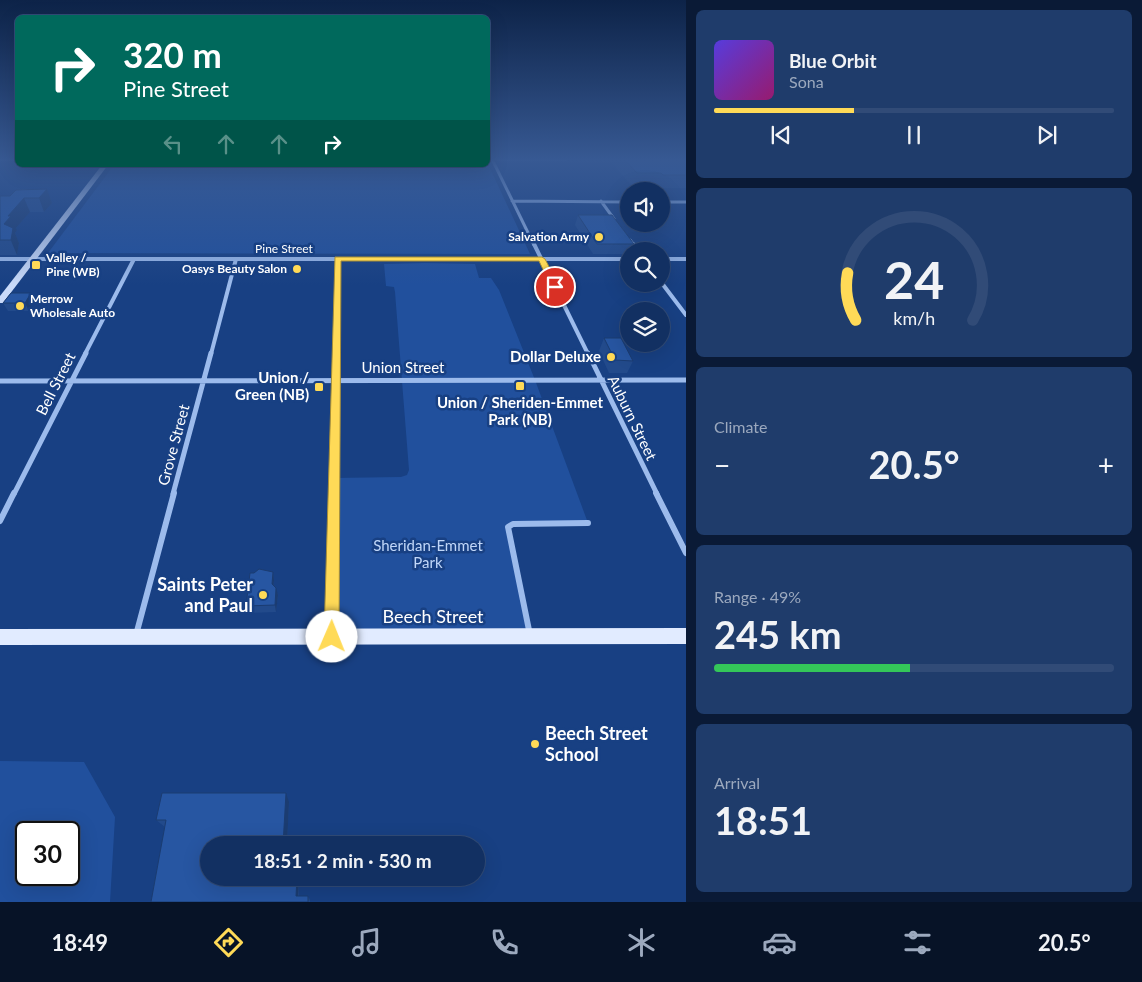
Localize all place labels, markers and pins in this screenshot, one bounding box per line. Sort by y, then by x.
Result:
place label: Salvation Army [508,229,590,244]
marker: Salvation Army [593,231,605,243]
place label: Valley / Pine (WB) [45,250,100,279]
marker: Valley / Pine (WB) [30,259,42,271]
place label: Oasys Beauty Salon [182,261,287,276]
marker: Oasys Beauty Salon [291,263,303,275]
pin [534,266,576,308]
place label: Merrow Wholesale Auto [30,291,115,320]
marker: Merrow Wholesale Auto [14,300,26,312]
place label: Dollar Deluxe [510,347,601,365]
marker: Dollar Deluxe [605,351,617,363]
place label: Union / Green (NB) [235,368,309,403]
marker: Union / Sheriden-Emmet Park (NB) [514,380,526,392]
marker: Union / Green (NB) [313,381,325,393]
place label: Union / Sheriden-Emmet Park (NB) [437,393,604,428]
place label: Saints Peter and Paul [157,573,253,616]
marker: Saints Peter and Paul [257,589,269,601]
place label: Beech Street School [545,722,648,765]
marker: Beech Street School [529,738,541,750]

